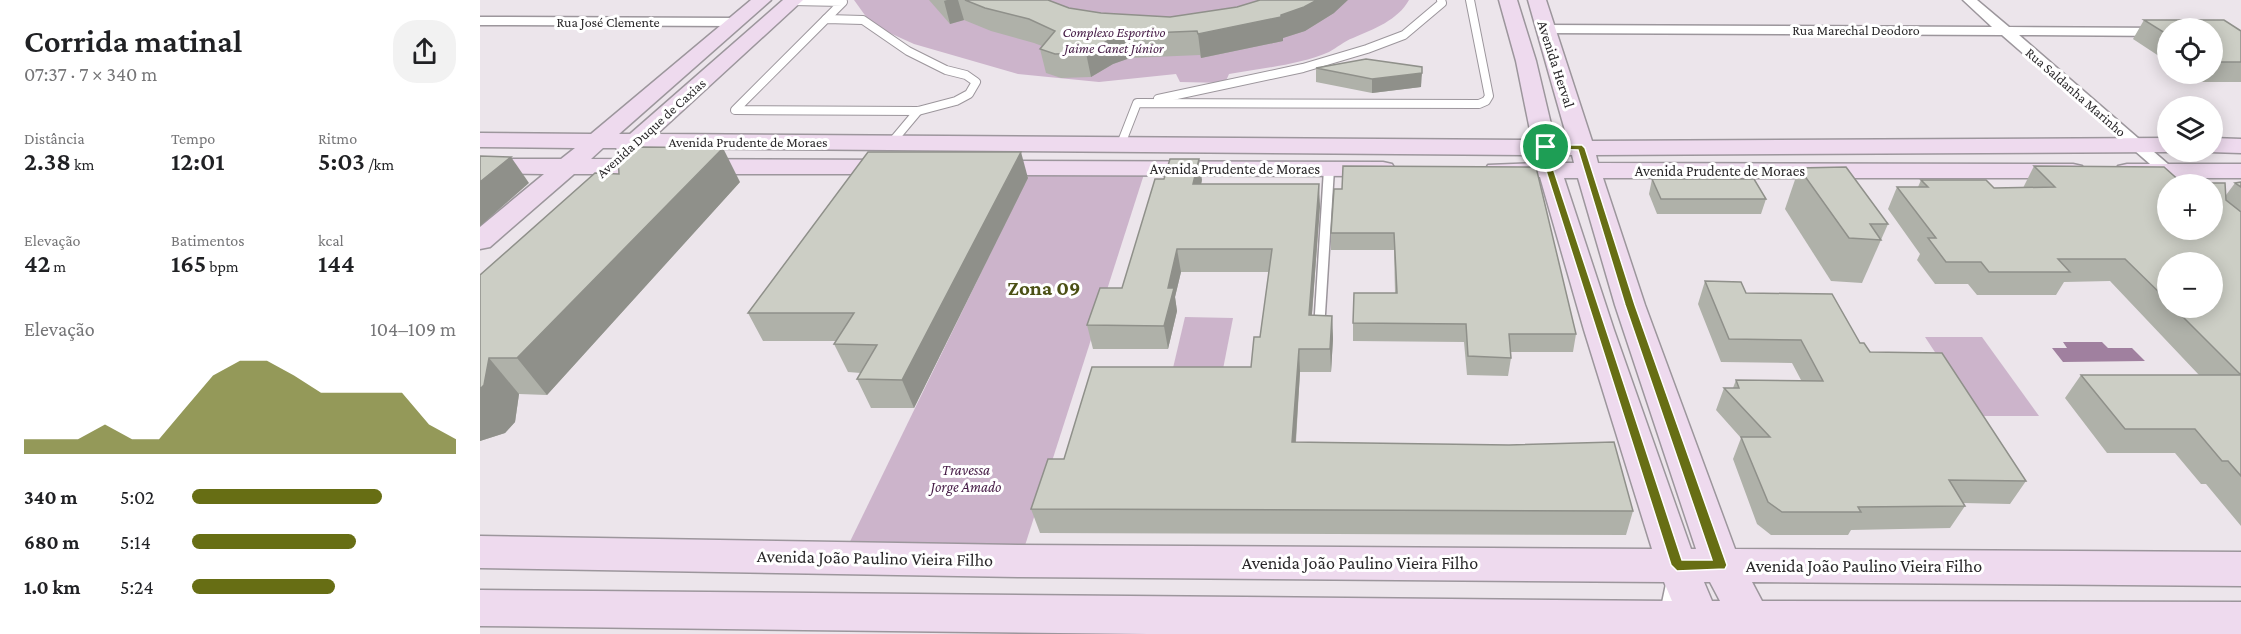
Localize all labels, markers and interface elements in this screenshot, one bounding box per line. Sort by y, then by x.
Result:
street label: Rua José Clemente [556,14,660,30]
street label: Avenida Herval [1534,18,1578,110]
map controls [2157,18,2223,318]
button: locate [2157,18,2223,84]
button: share [393,20,456,83]
text: Corrida matinal [24,22,242,59]
street label: Rua Marechal Deodoro [1792,22,1920,38]
park label: Complexo Esportivo Jaime Canet Júnior [1061,24,1166,56]
street label: Rua Saldanha Marinho [2023,44,2129,140]
text: 07:37 · 7 × 340 m [24,63,157,85]
street label: Avenida Duque de Caxias [593,75,709,181]
button: layers [2157,96,2223,162]
pin [1520,121,1571,172]
text: Distância [24,130,85,147]
text: Tempo [171,130,215,147]
text: Ritmo [318,130,357,147]
icon: arrive [1529,130,1562,163]
street label: Avenida Prudente de Moraes [668,134,828,150]
text: 2.38 [24,147,71,176]
text: 12:01 [171,147,225,176]
text: 5:03 [318,147,365,176]
text: km [71,156,94,173]
text: /km [365,156,394,173]
street label: Avenida Prudente de Moraes [1150,161,1320,177]
street label: Avenida Prudente de Moraes [1635,163,1805,179]
button: + [2157,174,2223,240]
text: Elevação [24,232,81,249]
text: Batimentos [171,232,245,249]
text: kcal [318,232,344,249]
text: 42 [24,249,50,278]
text: 165 [171,249,206,278]
text: 144 [318,249,355,278]
button: − [2157,252,2223,318]
text: m [50,258,66,275]
text: bpm [206,258,239,275]
district label: Zona 09 [1008,276,1080,300]
text: Elevação [24,318,95,340]
text: 104–109 m [370,318,456,340]
park label: Travessa Jorge Amado [928,462,1001,496]
text: 340 m [24,486,77,508]
text: 5:02 [120,486,155,508]
text: 680 m [24,531,80,553]
text: 5:14 [120,531,151,553]
street label: Avenida João Paulino Vieira Filho [757,546,993,570]
street label: Avenida João Paulino Vieira Filho [1242,553,1478,573]
street label: Avenida João Paulino Vieira Filho [1746,556,1982,576]
text: 1.0 km [24,576,80,598]
text: 5:24 [120,576,154,598]

